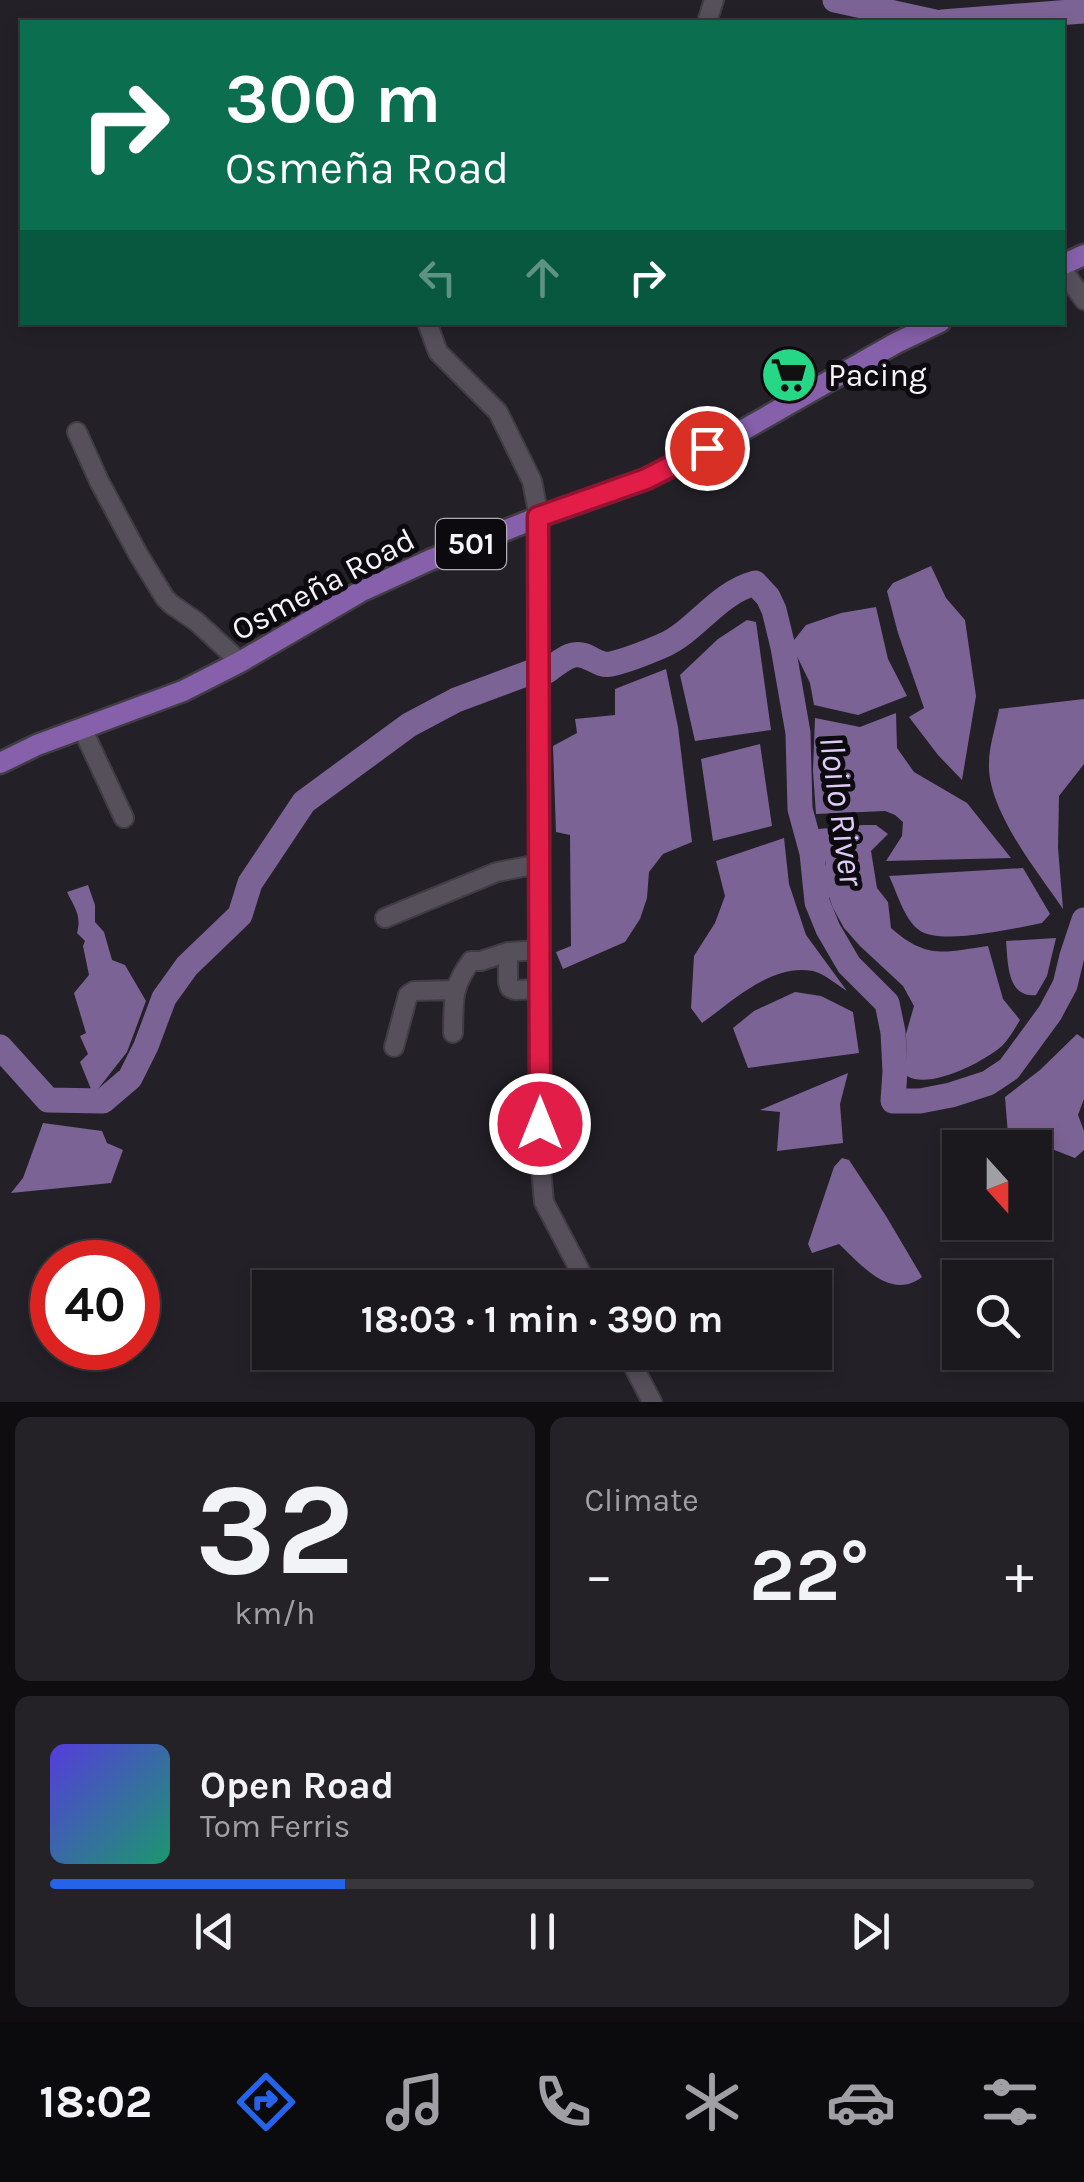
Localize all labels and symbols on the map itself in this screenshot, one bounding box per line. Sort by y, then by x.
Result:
supermarket icon: Pacing [759,345,819,405]
place label: Pacing [828,357,927,394]
pin [665,406,750,491]
road number: 501 [436,519,506,569]
street label: Osmeña Road [225,521,421,648]
water label: Iloilo River [811,734,872,889]
position arrow [488,1072,592,1176]
north arrow [942,1130,1052,1240]
speed limit sign: 40 [30,1240,160,1370]

